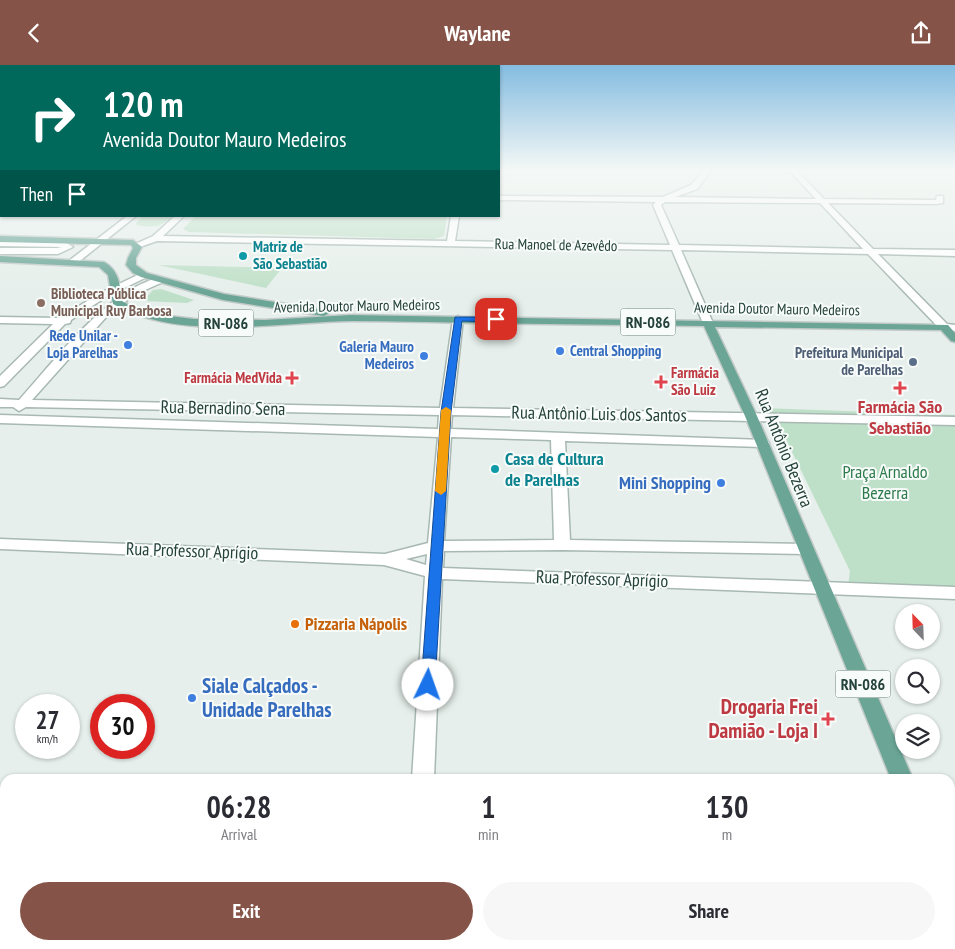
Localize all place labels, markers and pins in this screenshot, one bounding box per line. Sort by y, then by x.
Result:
place label: Matriz de São Sebastião [253,237,328,273]
marker: Matriz de São Sebastião [237,250,249,262]
place label: Biblioteca Pública Municipal Ruy Barbosa [51,284,172,320]
marker: Biblioteca Pública Municipal Ruy Barbosa [35,297,47,309]
pin [475,298,517,340]
place label: Rede Unilar - Loja Parelhas [47,326,118,362]
place label: Galeria Mauro Medeiros [339,337,414,373]
marker: Rede Unilar - Loja Parelhas [122,339,134,351]
place label: Central Shopping [570,341,662,360]
place label: Prefeitura Municipal de Parelhas [795,343,903,379]
marker: Central Shopping [554,345,566,357]
marker: Galeria Mauro Medeiros [418,350,430,362]
marker: Prefeitura Municipal de Parelhas [907,356,919,368]
place label: Farmácia São Luiz [671,363,719,399]
place label: Farmácia MedVida [184,368,282,387]
marker: Farmácia MedVida [286,372,298,384]
marker: Farmácia São Luiz [655,376,667,388]
marker: Farmácia São Sebastião [894,382,906,394]
place label: Farmácia São Sebastião [858,395,942,439]
place label: Casa de Cultura de Parelhas [505,447,604,491]
marker: Casa de Cultura de Parelhas [489,463,501,475]
place label: Mini Shopping [619,471,711,494]
marker: Mini Shopping [715,477,727,489]
place label: Pizzaria Nápolis [305,612,407,635]
marker: Pizzaria Nápolis [289,618,301,630]
place label: Siale Calçados - Unidade Parelhas [202,672,332,723]
marker: Siale Calçados - Unidade Parelhas [186,692,198,704]
place label: Drogaria Frei Damião - Loja I [708,693,818,744]
marker: Drogaria Frei Damião - Loja I [822,713,834,725]

